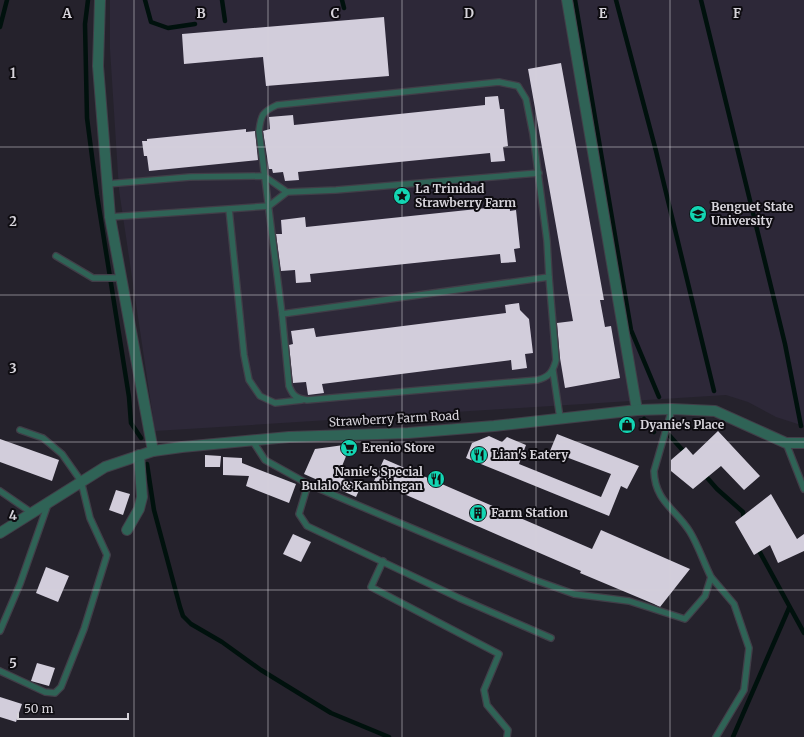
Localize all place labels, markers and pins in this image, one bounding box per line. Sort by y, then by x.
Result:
place label: La Trinidad Strawberry Farm [415,181,516,210]
place icon: La Trinidad Strawberry Farm [392,186,412,206]
place label: Benguet State University [711,199,794,228]
school or university icon: Benguet State University [688,204,708,224]
shop icon: Dyanie's Place [617,415,637,435]
place label: Dyanie's Place [640,417,725,432]
supermarket icon: Erenio Store [339,438,359,458]
place label: Erenio Store [362,440,435,455]
restaurant icon: Lian's Eatery [469,445,489,465]
place label: Lian's Eatery [492,447,569,462]
place label: Nanie's Special Bulalo & Kambingan [301,464,423,493]
restaurant icon: Nanie's Special Bulalo & Kambingan [426,469,446,489]
building icon: Farm Station [468,503,488,523]
place label: Farm Station [491,505,568,520]

